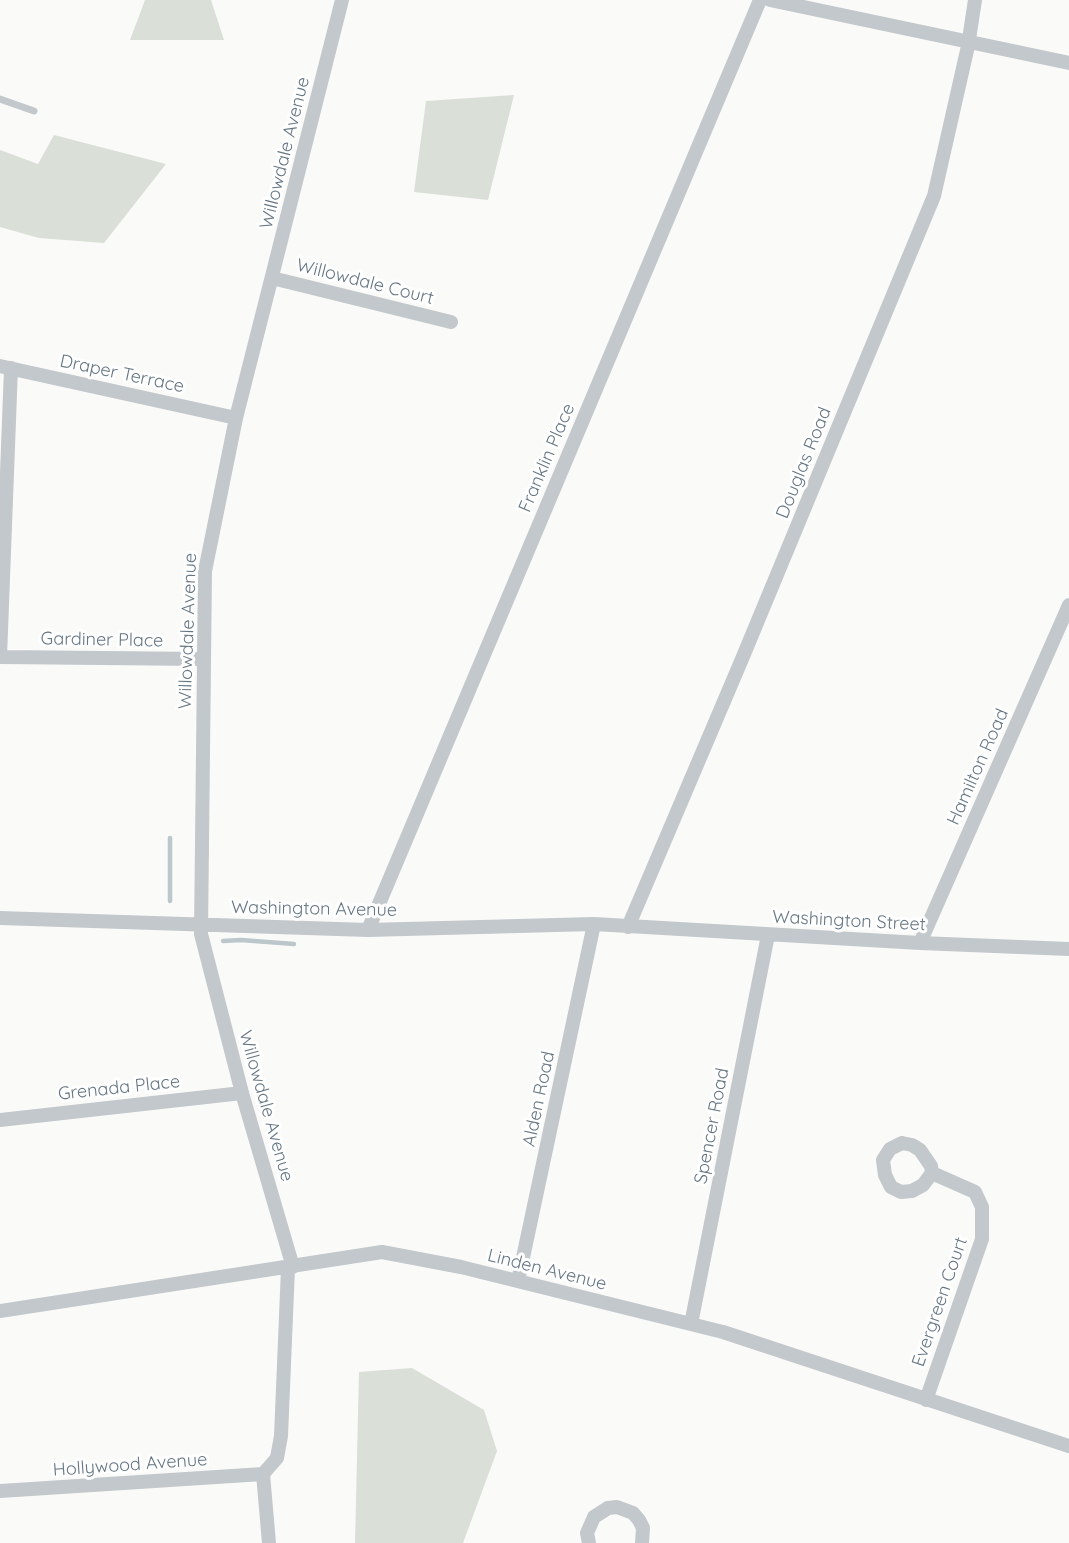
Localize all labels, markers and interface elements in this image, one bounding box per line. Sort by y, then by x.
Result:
street label: Willowdale Avenue [256,75,314,231]
street label: Willowdale Court [294,255,436,309]
street label: Draper Terrace [58,350,186,398]
street label: Franklin Place [514,400,580,516]
street label: Douglas Road [772,404,836,522]
street label: Willowdale Avenue [174,553,202,709]
street label: Gardiner Place [40,628,164,652]
street label: Hamilton Road [943,705,1013,829]
street label: Washington Avenue [231,897,397,921]
street label: Washington Street [772,906,926,936]
street label: Willowdale Avenue [234,1028,298,1184]
street label: Alden Road [518,1049,560,1149]
street label: Spencer Road [690,1066,734,1186]
street label: Grenada Place [57,1071,181,1105]
street label: Evergreen Court [908,1234,972,1370]
street label: Linden Avenue [485,1245,609,1295]
street label: Hollywood Avenue [52,1449,208,1481]

